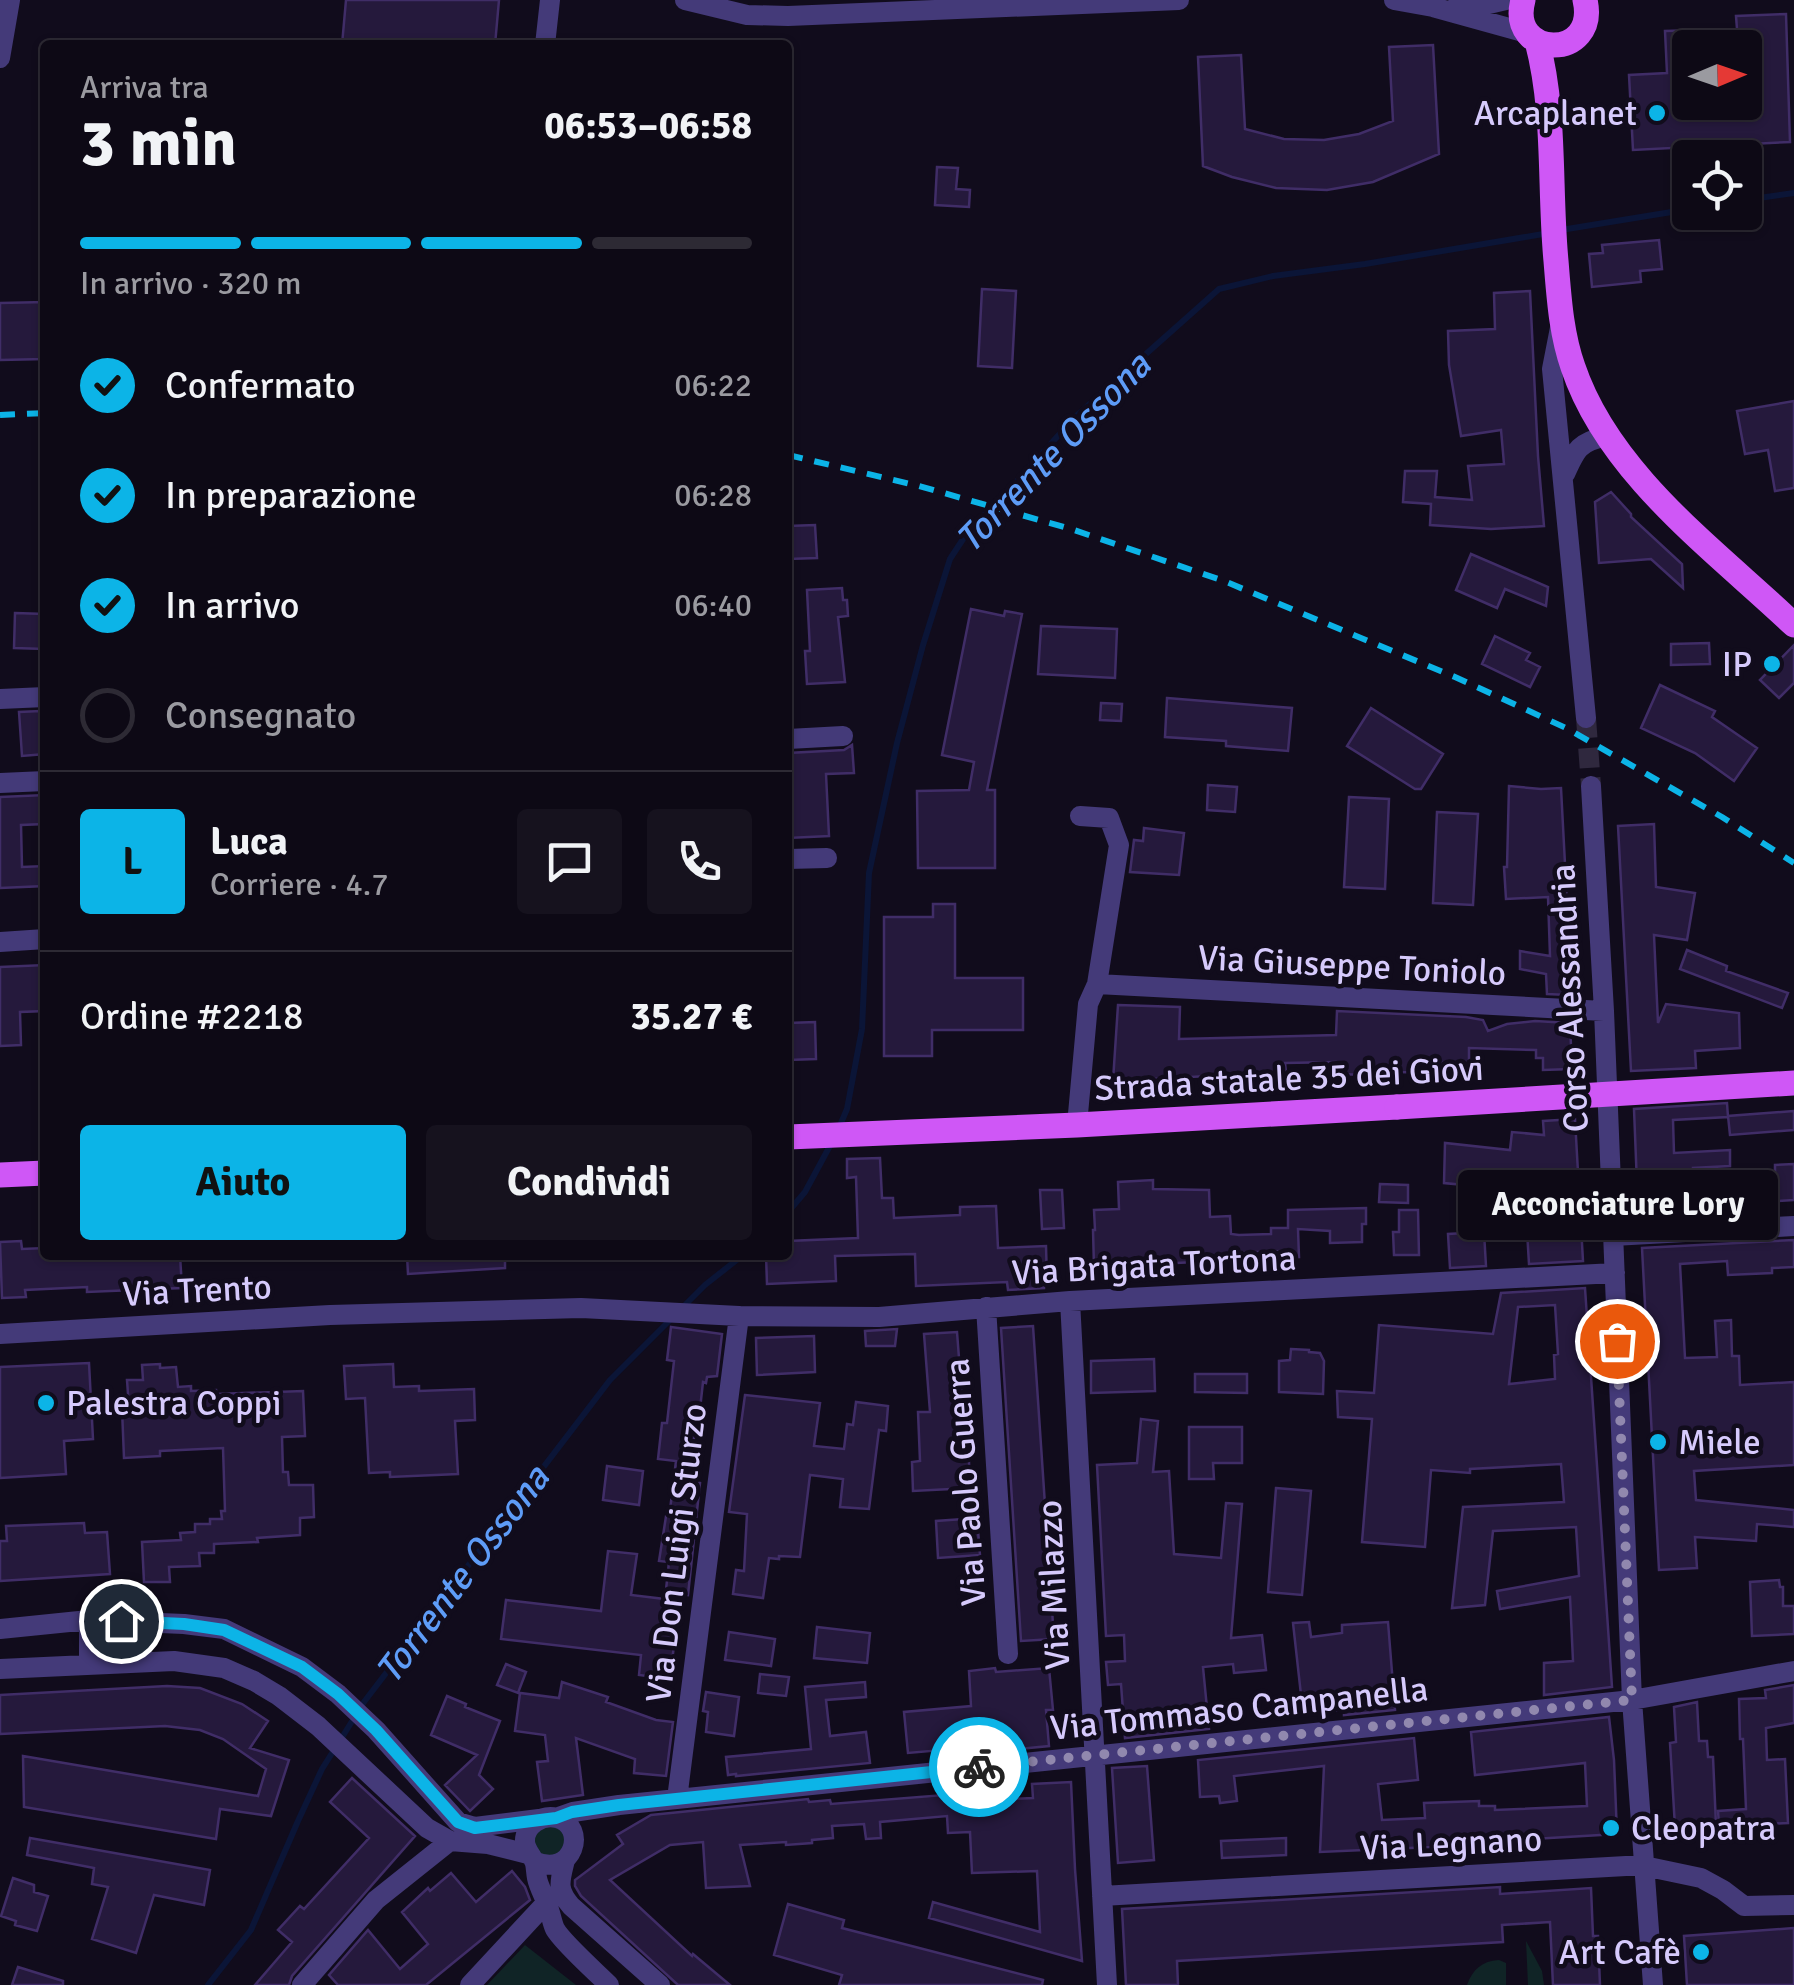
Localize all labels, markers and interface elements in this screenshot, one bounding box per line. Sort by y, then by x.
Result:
north arrow [1672,30,1762,120]
map controls [1672,30,1762,230]
text: Arriva tra [80,68,209,107]
place label: Arcaplanet [1474,92,1637,135]
text: 06:53–06:58 [544,102,752,149]
marker: Arcaplanet [1646,102,1668,124]
text: 3 min [80,104,237,184]
button: locate [1672,140,1762,230]
text: In arrivo · 320 m [80,264,302,303]
water label: Torrente Ossona [946,341,1162,562]
icon: check [80,358,135,413]
text: Confermato [165,362,355,409]
text: 06:22 [674,366,752,405]
icon: check [80,468,135,523]
text: In preparazione [165,472,417,519]
text: 06:28 [674,476,752,515]
icon: check [80,578,135,633]
text: In arrivo [165,582,300,629]
text: 06:40 [674,586,752,625]
place label: IP [1722,643,1752,686]
marker: IP [1761,653,1783,675]
text: Consegnato [165,692,356,739]
button: chat [517,809,622,914]
button: phone [647,809,752,914]
text: Luca [210,818,288,865]
text: L [123,838,142,885]
street label: Corso Alessandria [1541,863,1598,1133]
text: Corriere · 4.7 [210,865,389,904]
street label: Via Giuseppe Toniolo [1197,936,1507,995]
text: Ordine #2218 [80,993,304,1040]
text: 35.27 € [630,993,752,1040]
street label: Strada statale 35 dei Giovi [1093,1047,1485,1110]
button: Aiuto [80,1125,406,1240]
button: Condividi [426,1125,752,1240]
callout: Acconciature Lory [1457,1171,1777,1241]
text: Acconciature Lory [1492,1185,1744,1224]
street label: Via Brigata Tortona [1010,1237,1298,1294]
street label: Via Trento [121,1265,273,1316]
pin [1575,1299,1660,1384]
icon: bag [1590,1314,1645,1369]
street label: Via Paolo Guerra [935,1357,996,1607]
place label: Palestra Coppi [66,1382,282,1425]
marker: Palestra Coppi [35,1392,57,1414]
street label: Via Don Luigi Sturzo [637,1401,716,1705]
place label: Miele [1678,1421,1761,1464]
marker: Miele [1647,1431,1669,1453]
water label: Torrente Ossona [365,1455,561,1693]
street label: Via Milazzo [1028,1499,1079,1671]
pin [79,1579,164,1664]
icon: home [94,1594,149,1649]
street label: Via Tommaso Campanella [1048,1667,1430,1750]
courier [929,1717,1029,1817]
icon: bike [952,1740,1007,1795]
place label: Cleopatra [1631,1807,1776,1850]
street label: Via Legnano [1359,1817,1543,1870]
marker: Cleopatra [1600,1817,1622,1839]
place label: Art Cafè [1558,1931,1681,1974]
marker: Art Cafè [1690,1941,1712,1963]

